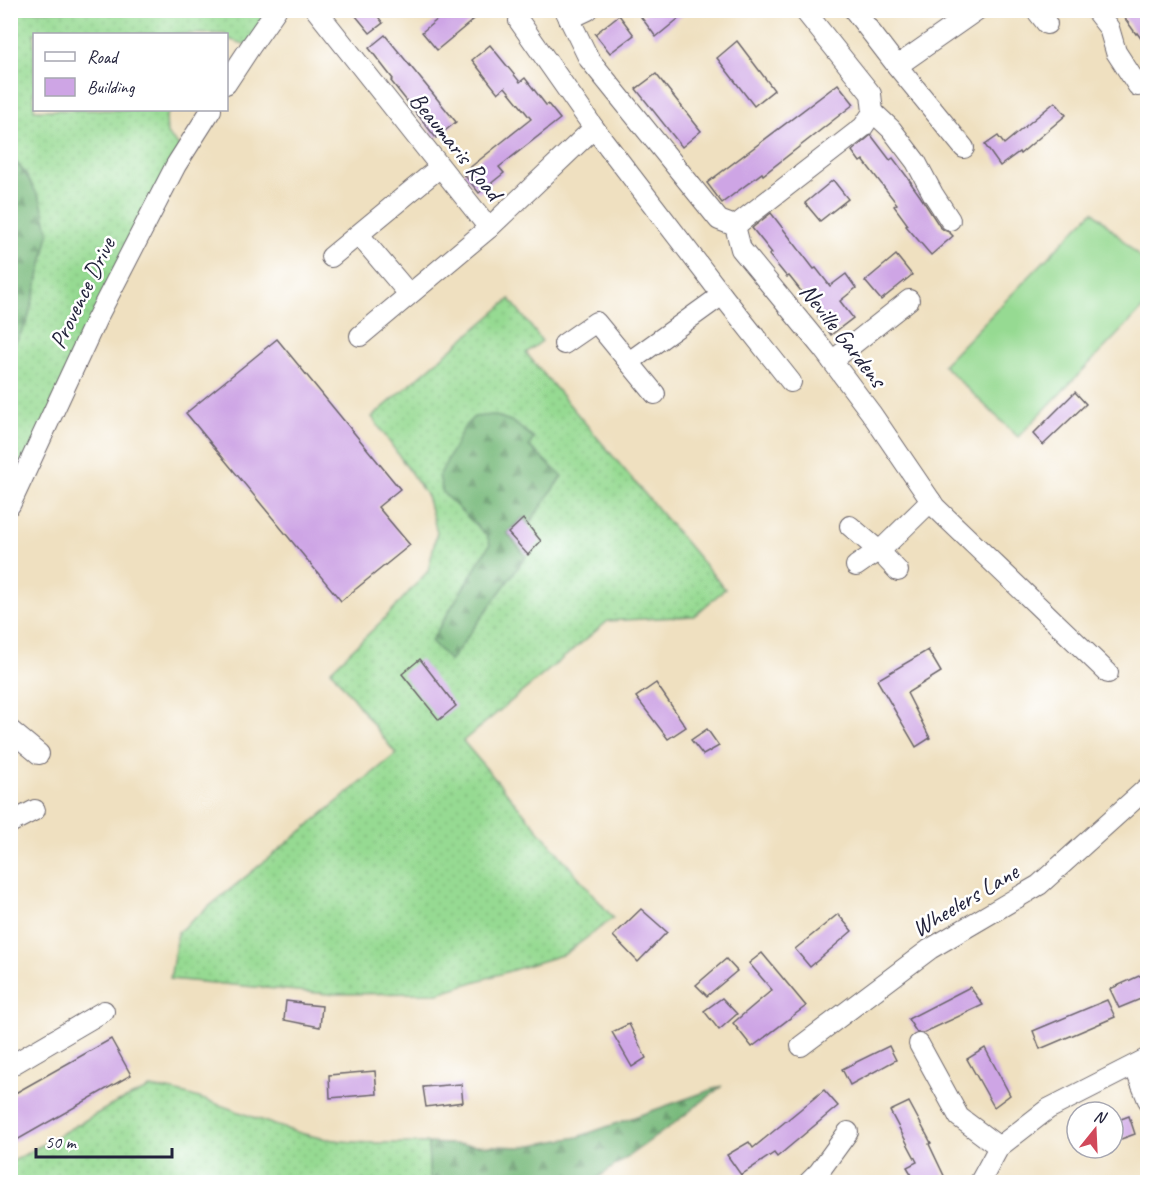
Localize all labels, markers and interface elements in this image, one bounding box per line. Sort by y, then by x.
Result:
legend [33,33,228,111]
text: Road [87,46,120,68]
text: Building [87,76,136,98]
street label: Beaumaris Road [403,86,511,209]
street label: Provence Drive [42,231,123,353]
street label: Neville Gardens [793,277,895,395]
street label: Wheelers Lane [906,855,1025,943]
north arrow [1065,1100,1125,1160]
text: N [1092,1106,1110,1129]
scale bar [36,1121,172,1159]
text: 50 m [45,1131,78,1153]

